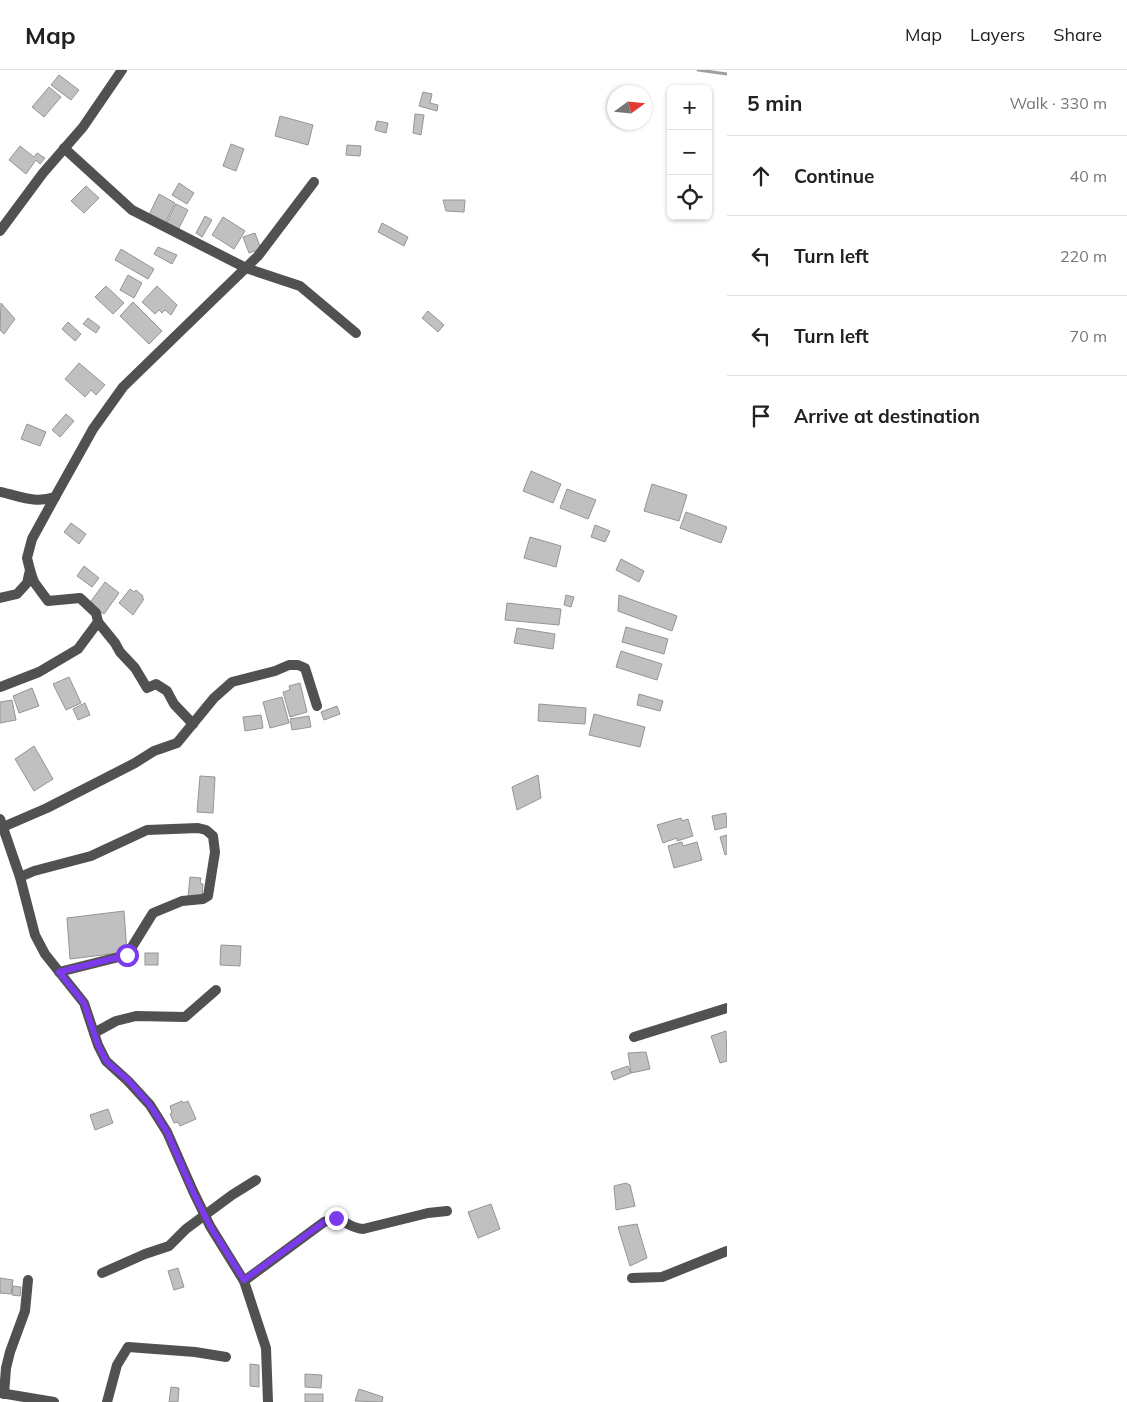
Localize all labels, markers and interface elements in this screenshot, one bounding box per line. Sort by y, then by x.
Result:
text: Map [25,20,76,50]
text: Map [905,23,942,46]
text: Layers [970,23,1025,46]
text: Share [1053,23,1102,46]
north arrow [607,85,652,130]
map controls [667,85,712,220]
button: + [667,85,712,130]
text: 5 min [747,90,802,116]
text: Walk · 330 m [1009,93,1107,113]
button: − [667,130,712,175]
icon: ahead [747,162,775,190]
text: Continue [794,164,874,188]
text: 40 m [1070,166,1107,186]
button: locate [667,175,712,220]
icon: left [747,242,775,270]
text: Turn left [794,244,869,268]
text: 220 m [1060,246,1107,266]
icon: left [747,322,775,350]
text: Turn left [794,324,869,348]
text: 70 m [1070,326,1107,346]
icon: arrive [747,402,775,430]
text: Arrive at destination [794,404,980,428]
route start [116,944,139,967]
route end [325,1207,348,1230]

